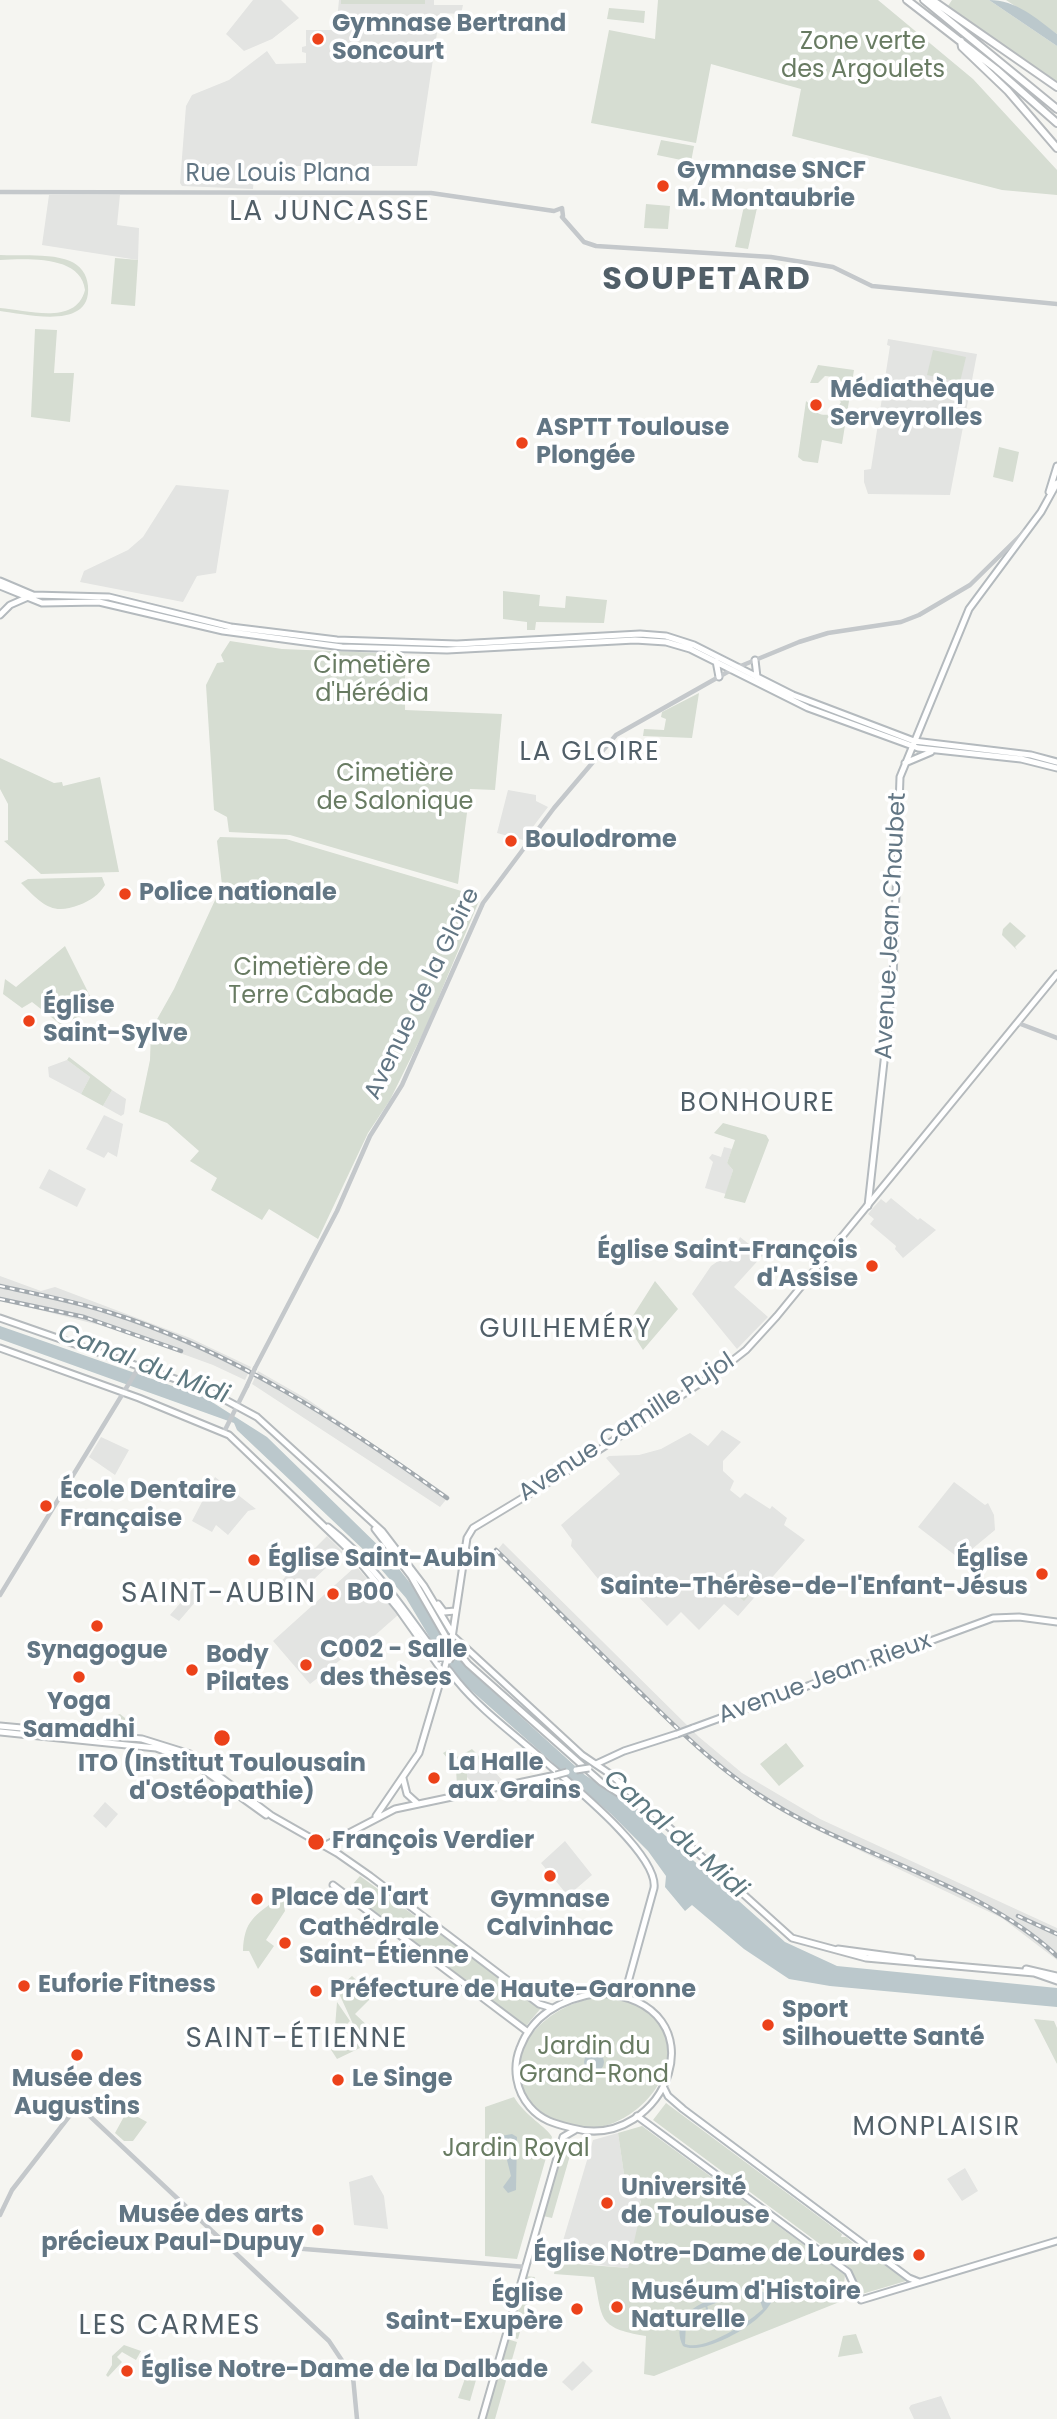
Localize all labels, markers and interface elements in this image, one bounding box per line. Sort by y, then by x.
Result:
place label: Gymnase Bertrand Soncourt [332,11,566,67]
park label: Zone verte des Argoulets [781,29,945,85]
marker: Gymnase Bertrand Soncourt [310,31,326,47]
place label: Gymnase SNCF M. Montaubrie [677,158,866,214]
street label: Rue Louis Plana [186,161,370,189]
marker: Gymnase SNCF M. Montaubrie [655,178,671,194]
district label: LA JUNCASSE [231,196,429,230]
district label: SOUPETARD [603,262,811,300]
place label: Médiathèque Serveyrolles [830,377,994,433]
marker: Médiathèque Serveyrolles [808,397,824,413]
place label: ASPTT Toulouse Plongée [536,415,729,471]
marker: ASPTT Toulouse Plongée [514,435,530,451]
park label: Cimetière d'Hérédia [313,653,431,709]
district label: LA GLOIRE [521,737,659,769]
park label: Cimetière de Salonique [317,761,473,817]
street label: Avenue Jean Chaubet [871,792,913,1060]
place label: Boulodrome [525,827,677,855]
marker: Boulodrome [503,833,519,849]
place label: Police nationale [139,880,337,908]
street label: Avenue de la Gloire [359,883,487,1105]
marker: Police nationale [117,886,133,902]
park label: Cimetière de Terre Cabade [228,955,394,1011]
place label: Église Saint-Sylve [43,993,188,1049]
marker: Église Saint-Sylve [21,1013,37,1029]
district label: BONHOURE [681,1088,835,1120]
place label: Église Saint-François d'Assise [597,1238,858,1294]
marker: Église Saint-François d'Assise [864,1258,880,1274]
district label: GUILHEMÉRY [481,1314,651,1346]
water label: Canal du Midi [53,1318,233,1412]
street label: Avenue Camille Pujol [514,1347,740,1509]
place label: École Dentaire Française [60,1478,236,1534]
marker: École Dentaire Française [38,1498,54,1514]
place label: Église Saint-Aubin [268,1546,496,1574]
place label: Église Sainte-Thérèse-de-l'Enfant-Jésus [600,1546,1028,1602]
marker: Église Saint-Aubin [246,1552,262,1568]
marker: Église Sainte-Thérèse-de-l'Enfant-Jésus [1034,1566,1050,1582]
district label: SAINT-AUBIN [122,1578,316,1612]
place label: B00 [347,1580,394,1608]
marker: B00 [325,1586,341,1602]
marker: Synagogue [89,1618,105,1634]
street label: Avenue Jean Rieux [715,1627,935,1731]
place label: C002 - Salle des thèses [320,1637,467,1693]
place label: Synagogue [26,1638,168,1666]
place label: Body Pilates [206,1642,289,1698]
marker: C002 - Salle des thèses [298,1657,314,1673]
marker: Body Pilates [184,1662,200,1678]
marker: Yoga Samadhi [71,1669,87,1685]
place label: Yoga Samadhi [23,1689,135,1745]
marker: ITO (Institut Toulousain d'Ostéopathie) [212,1728,232,1748]
place label: La Halle aux Grains [448,1750,581,1806]
place label: ITO (Institut Toulousain d'Ostéopathie) [78,1751,366,1807]
water label: Canal du Midi [597,1764,753,1906]
marker: La Halle aux Grains [426,1770,442,1786]
place label: François Verdier [332,1828,534,1856]
marker: François Verdier [306,1832,326,1852]
marker: Gymnase Calvinhac [542,1868,558,1884]
place label: Place de l'art [271,1885,429,1913]
place label: Gymnase Calvinhac [487,1887,613,1943]
marker: Place de l'art [249,1891,265,1907]
place label: Cathédrale Saint-Étienne [299,1915,469,1971]
marker: Cathédrale Saint-Étienne [277,1935,293,1951]
place label: Euforie Fitness [38,1972,216,2000]
place label: Préfecture de Haute-Garonne [330,1977,696,2005]
marker: Euforie Fitness [16,1978,32,1994]
marker: Préfecture de Haute-Garonne [308,1983,324,1999]
place label: Sport Silhouette Santé [782,1997,984,2053]
marker: Sport Silhouette Santé [760,2017,776,2033]
district label: SAINT-ÉTIENNE [187,2023,407,2057]
park label: Jardin du Grand-Rond [519,2034,669,2090]
marker: Musée des Augustins [69,2047,85,2063]
place label: Musée des Augustins [12,2066,142,2122]
place label: Le Singe [352,2066,452,2094]
marker: Le Singe [330,2072,346,2088]
district label: MONPLAISIR [854,2112,1020,2144]
park label: Jardin Royal [442,2136,590,2164]
place label: Université de Toulouse [621,2175,770,2231]
marker: Université de Toulouse [599,2195,615,2211]
place label: Musée des arts précieux Paul-Dupuy [41,2202,304,2258]
marker: Musée des arts précieux Paul-Dupuy [310,2222,326,2238]
place label: Église Notre-Dame de Lourdes [533,2241,905,2269]
marker: Église Notre-Dame de Lourdes [911,2247,927,2263]
place label: Muséum d'Histoire Naturelle [631,2279,861,2335]
place label: Église Saint-Exupère [386,2281,563,2337]
marker: Muséum d'Histoire Naturelle [609,2299,625,2315]
marker: Église Saint-Exupère [569,2301,585,2317]
district label: LES CARMES [80,2310,260,2344]
place label: Église Notre-Dame de la Dalbade [141,2357,548,2385]
marker: Église Notre-Dame de la Dalbade [119,2363,135,2379]

